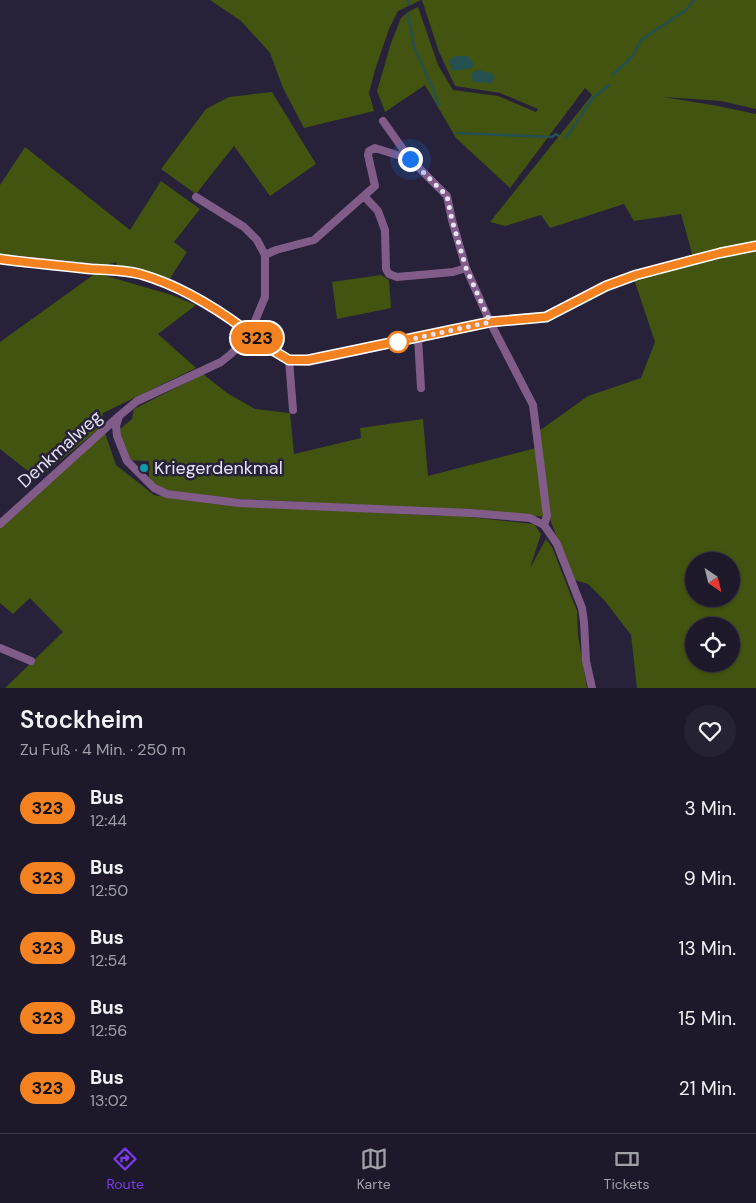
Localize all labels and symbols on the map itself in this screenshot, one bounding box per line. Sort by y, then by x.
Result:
your location [398,147,423,172]
line badge: 323 [228,322,286,354]
unlabelled marker [387,331,409,353]
street label: Denkmalweg [13,405,107,493]
place label: Kriegerdenkmal [154,456,283,480]
marker: Kriegerdenkmal [138,462,150,474]
north arrow [685,552,740,608]

